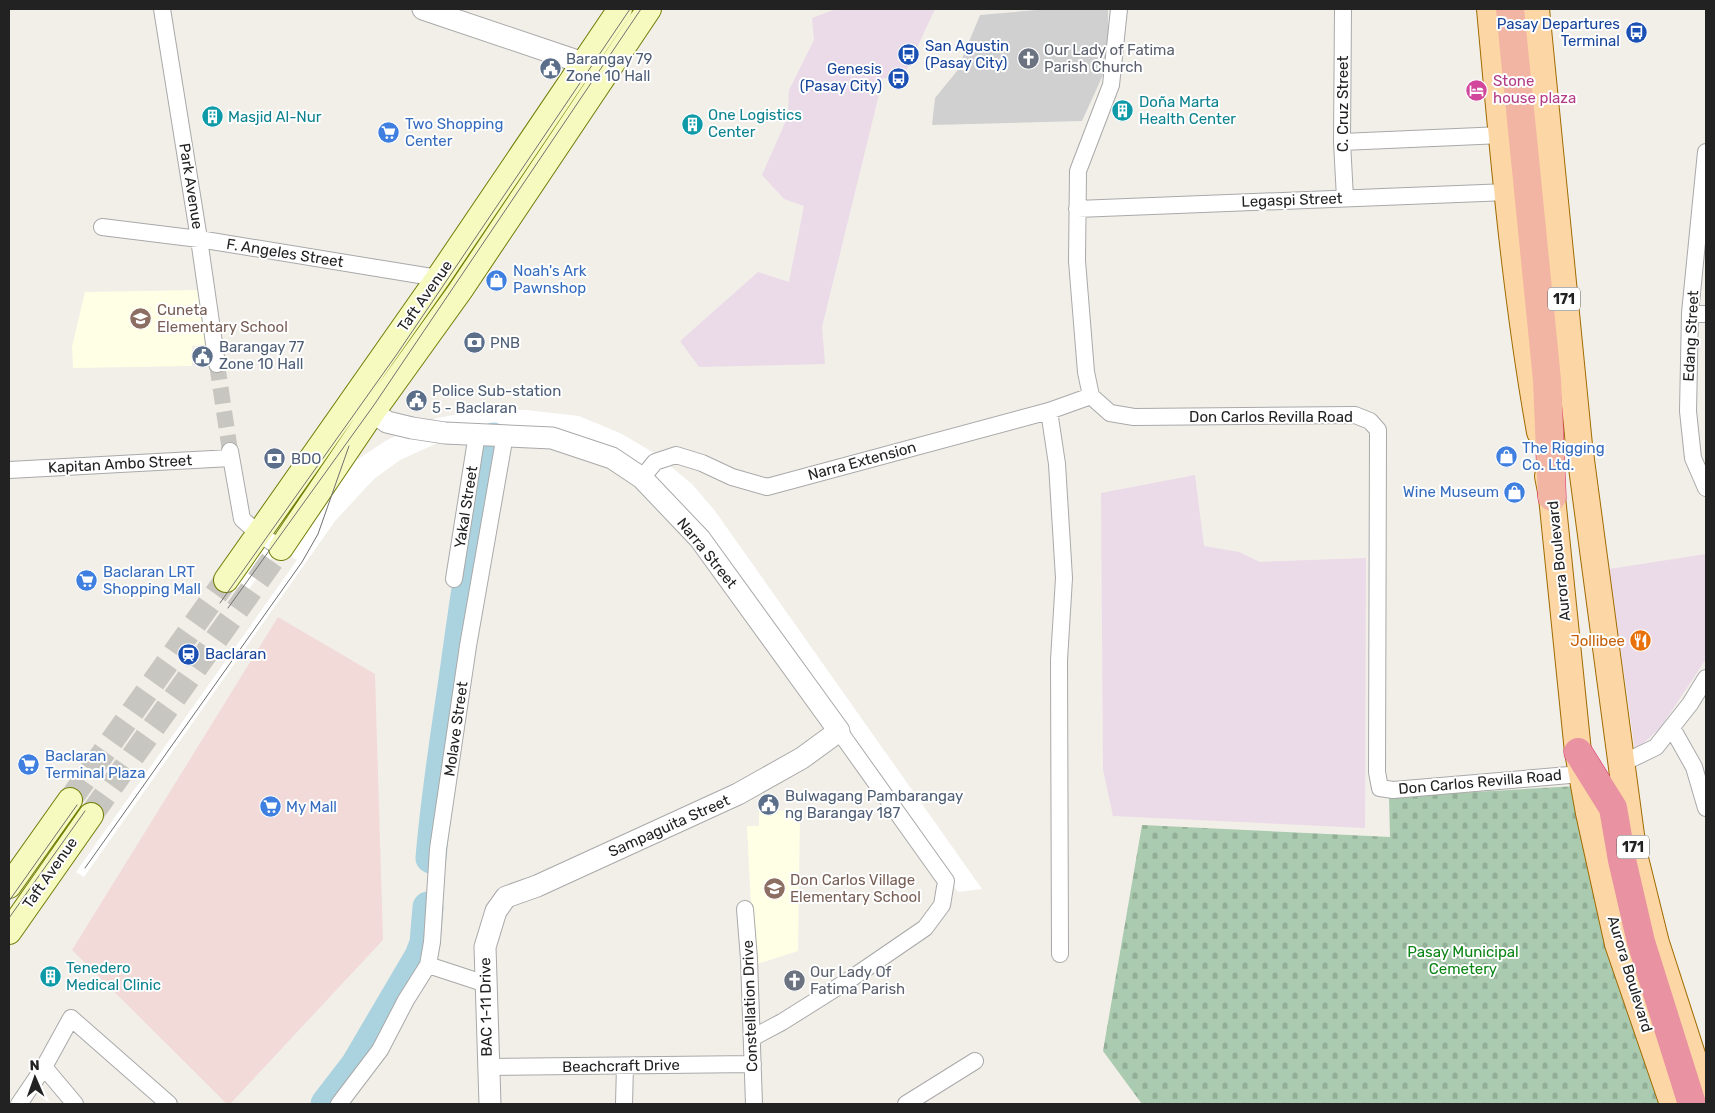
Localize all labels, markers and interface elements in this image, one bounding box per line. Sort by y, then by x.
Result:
place label: Pasay Departures Terminal [1497,15,1620,50]
bus stop icon: Pasay Departures Terminal [1624,21,1648,45]
place label: San Agustin (Pasay City) [925,37,1009,72]
place label: Our Lady of Fatima Parish Church [1044,41,1175,76]
bus stop icon: San Agustin (Pasay City) [897,43,921,67]
church icon: Our Lady of Fatima Parish Church [1016,47,1040,71]
place label: Barangay 79 Zone 10 Hall [566,50,653,85]
public building icon: Barangay 79 Zone 10 Hall [538,56,562,80]
street label: C. Cruz Street [1334,56,1352,152]
place label: Genesis (Pasay City) [800,60,882,95]
bus stop icon: Genesis (Pasay City) [886,66,910,90]
place label: Stone house plaza [1493,72,1576,107]
hotel icon: Stone house plaza [1465,78,1489,102]
place label: Doña Marta Health Center [1139,93,1236,128]
building icon: Doña Marta Health Center [1111,99,1135,123]
building icon: Masjid Al-Nur [200,105,224,129]
place label: One Logistics Center [708,106,802,141]
place label: Masjid Al-Nur [228,108,322,126]
building icon: One Logistics Center [680,112,704,136]
place label: Two Shopping Center [405,115,503,150]
supermarket icon: Two Shopping Center [377,121,401,145]
street label: Park Avenue [175,142,207,230]
street label: Legaspi Street [1241,189,1343,211]
street label: F. Angeles Street [225,235,345,271]
street label: Taft Avenue [394,257,456,335]
place label: Noah's Ark Pawnshop [513,262,587,297]
shop icon: Noah's Ark Pawnshop [485,268,509,292]
road number: 171 [1548,288,1580,310]
street label: Edang Street [1680,290,1702,382]
place label: Cuneta Elementary School [157,301,288,336]
school or university icon: Cuneta Elementary School [129,307,153,331]
bank icon: PNB [462,331,486,355]
place label: PNB [490,334,520,352]
place label: Barangay 77 Zone 10 Hall [219,338,305,373]
public building icon: Barangay 77 Zone 10 Hall [191,344,215,368]
place label: Police Sub-station 5 - Baclaran [432,382,561,417]
public building icon: Police Sub-station 5 - Baclaran [404,388,428,412]
street label: Don Carlos Revilla Road [1189,408,1353,426]
street label: Narra Extension [806,438,918,484]
place label: The Rigging Co. Ltd. [1522,439,1605,474]
shop icon: The Rigging Co. Ltd. [1494,445,1518,469]
bank icon: BDO [263,447,287,471]
place label: BDO [291,450,322,468]
street label: Kapitan Ambo Street [48,451,193,477]
street label: Yakal Street [451,464,481,549]
shop icon: Wine Museum [1503,480,1527,504]
place label: Wine Museum [1403,483,1499,501]
street label: Aurora Boulevard [1544,500,1574,622]
street label: Narra Street [673,514,741,592]
place label: Baclaran LRT Shopping Mall [103,563,201,598]
supermarket icon: Baclaran LRT Shopping Mall [75,569,99,593]
restaurant icon: Jollibee [1629,629,1653,653]
place label: Jollibee [1570,632,1625,650]
station icon: Baclaran [177,642,201,666]
place label: Baclaran [205,645,266,663]
street label: Molave Street [440,680,472,778]
place label: Baclaran Terminal Plaza [45,747,145,782]
supermarket icon: Baclaran Terminal Plaza [17,753,41,777]
street label: Don Carlos Revilla Road [1398,766,1562,798]
place label: Bulwagang Pambarangay ng Barangay 187 [785,787,963,822]
street label: Sampaguita Street [606,791,733,861]
public building icon: Bulwagang Pambarangay ng Barangay 187 [757,793,781,817]
supermarket icon: My Mall [258,795,282,819]
place label: My Mall [286,798,337,816]
street label: Taft Avenue [19,834,81,912]
road number: 171 [1617,836,1649,859]
place label: Don Carlos Village Elementary School [790,871,921,906]
school or university icon: Don Carlos Village Elementary School [762,877,786,901]
street label: Aurora Boulevard [1604,914,1656,1034]
street label: Constellation Drive [739,940,761,1072]
park label: Pasay Municipal Cemetery [1407,943,1519,978]
street label: BAC 1-11 Drive [476,957,496,1057]
place label: Tenedero Medical Clinic [66,959,161,994]
place label: Our Lady Of Fatima Parish [810,963,905,998]
building icon: Tenedero Medical Clinic [38,965,62,989]
church icon: Our Lady Of Fatima Parish [782,969,806,993]
north arrow [10,1053,60,1103]
street label: Beachcraft Drive [562,1056,680,1076]
text: N [29,1057,40,1074]

